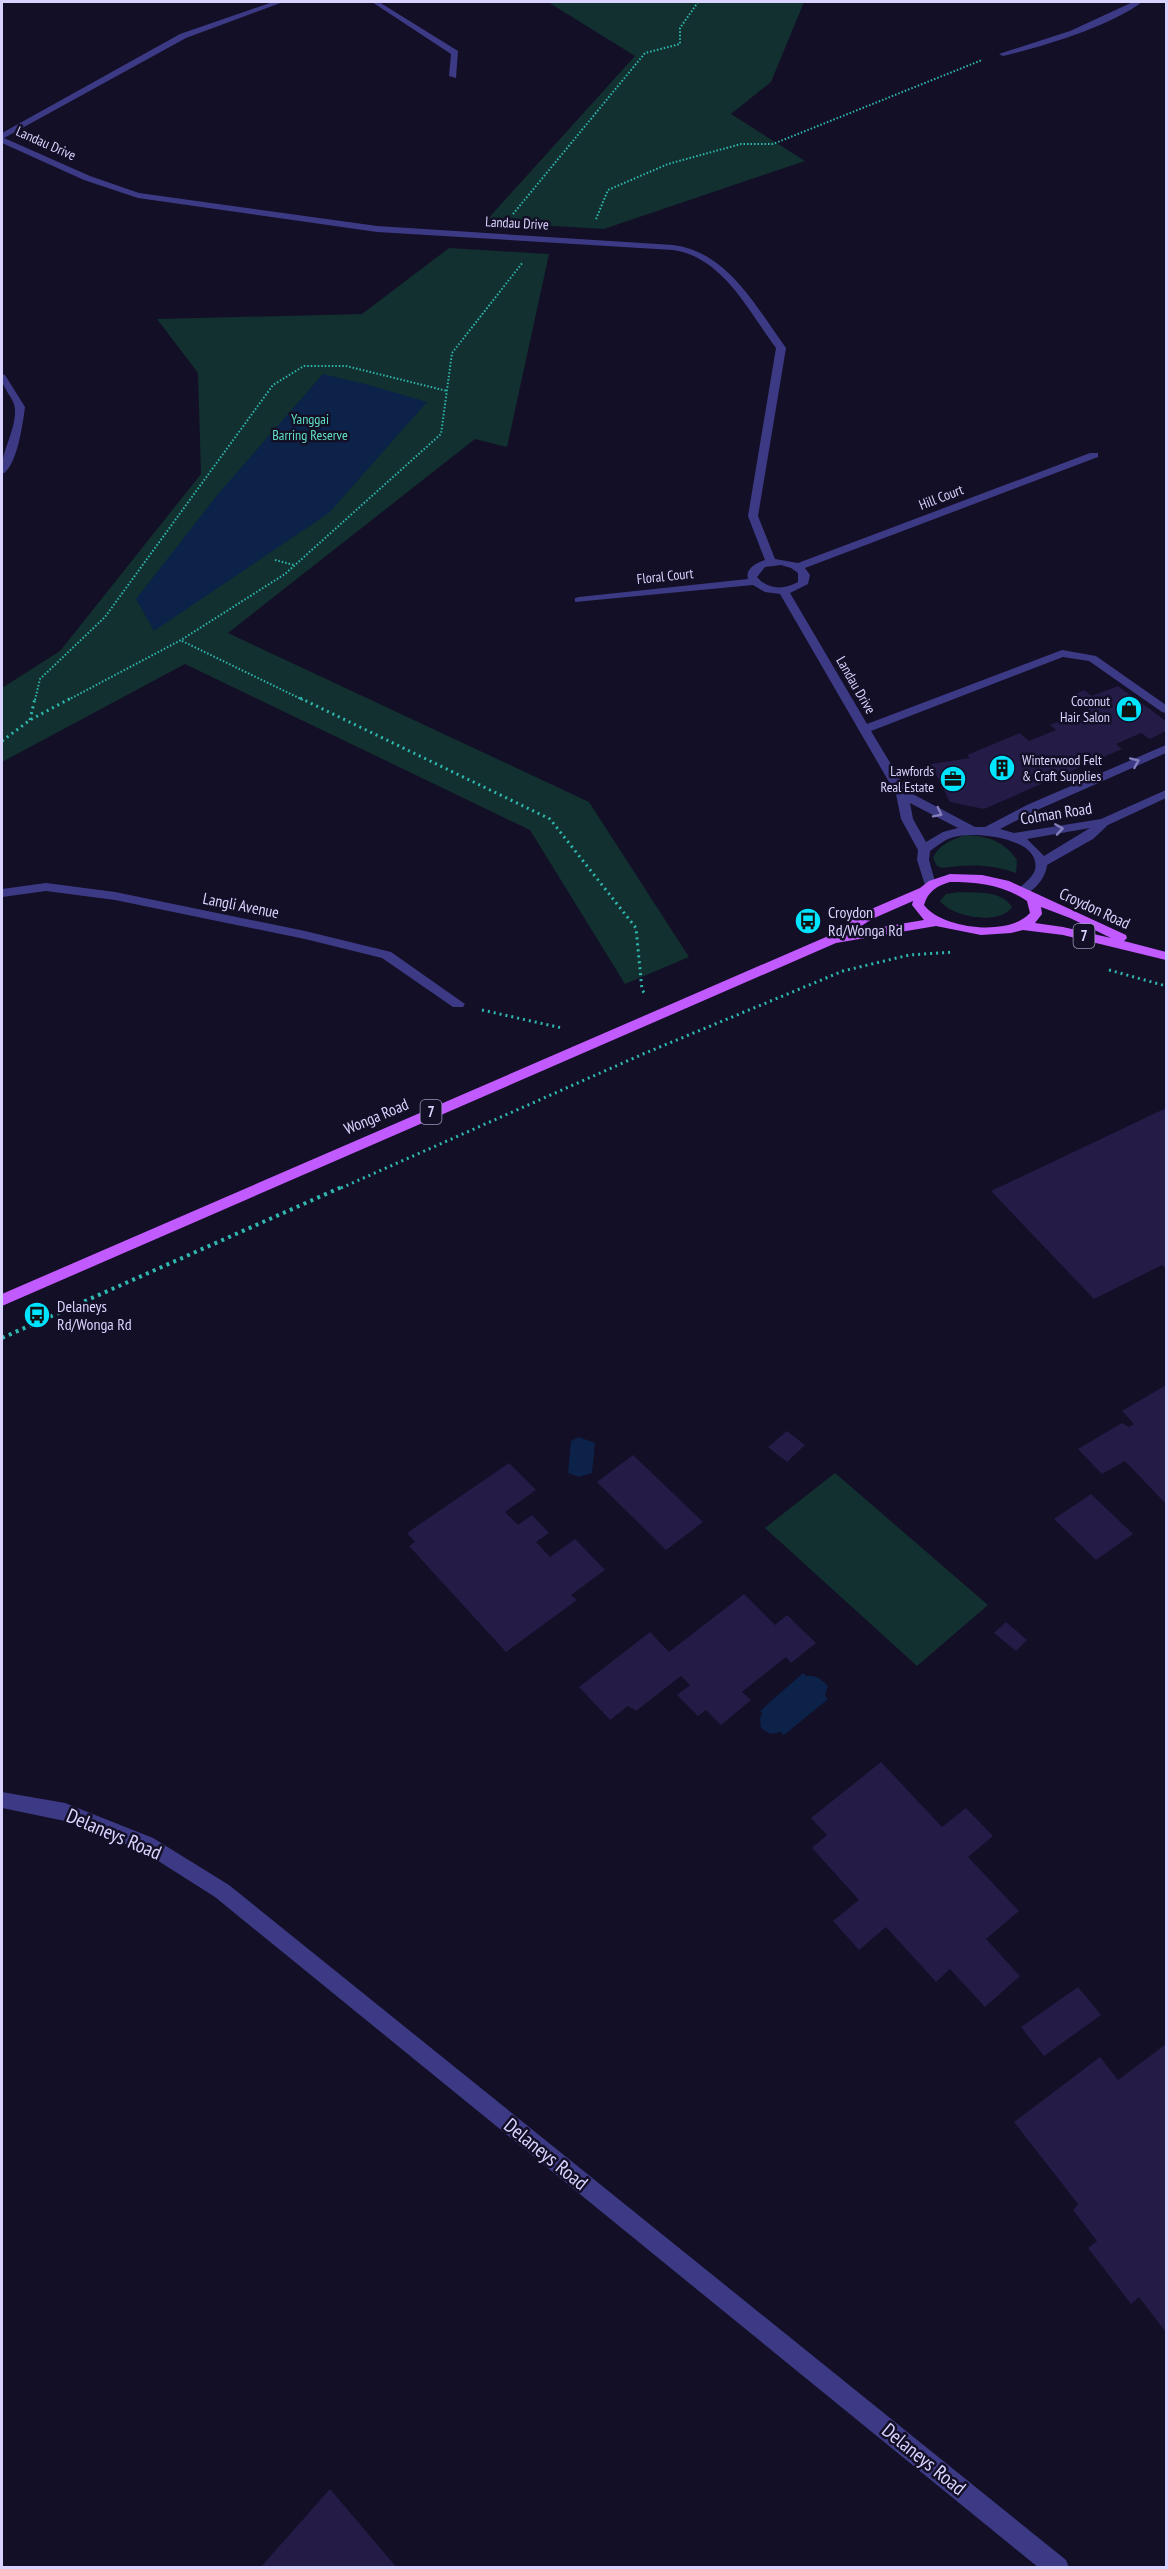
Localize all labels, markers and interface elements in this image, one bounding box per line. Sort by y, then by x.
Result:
street label: Landau Drive [13,122,79,164]
street label: Landau Drive [485,212,549,234]
park label: Yanggai Barring Reserve [272,410,348,444]
street label: Hill Court [916,480,966,514]
street label: Floral Court [636,564,694,588]
street label: Landau Drive [832,653,880,717]
place label: Coconut Hair Salon [1060,692,1110,726]
shop icon: Coconut Hair Salon [1114,694,1144,724]
place label: Winterwood Felt & Craft Supplies [1022,751,1102,785]
building icon: Winterwood Felt & Craft Supplies [987,753,1017,783]
one-way arrow [1129,758,1140,770]
place label: Lawfords Real Estate [881,762,934,796]
office icon: Lawfords Real Estate [938,764,968,794]
street label: Colman Road [1019,797,1093,829]
one-way arrow [932,806,943,817]
one-way arrow [1054,824,1063,836]
street label: Croydon Road [1056,883,1134,933]
street label: Langli Avenue [201,888,281,922]
place label: Croydon Rd/Wonga Rd [828,902,903,940]
bus stop icon: Croydon Rd/Wonga Rd [793,906,823,936]
road number: 7 [1074,924,1094,948]
street label: Wonga Road [341,1093,411,1139]
road number: 7 [420,1100,442,1124]
place label: Delaneys Rd/Wonga Rd [57,1296,132,1334]
bus stop icon: Delaneys Rd/Wonga Rd [22,1300,52,1330]
street label: Delaneys Road [63,1802,165,1866]
street label: Delaneys Road [499,2112,593,2196]
street label: Delaneys Road [877,2417,971,2501]

